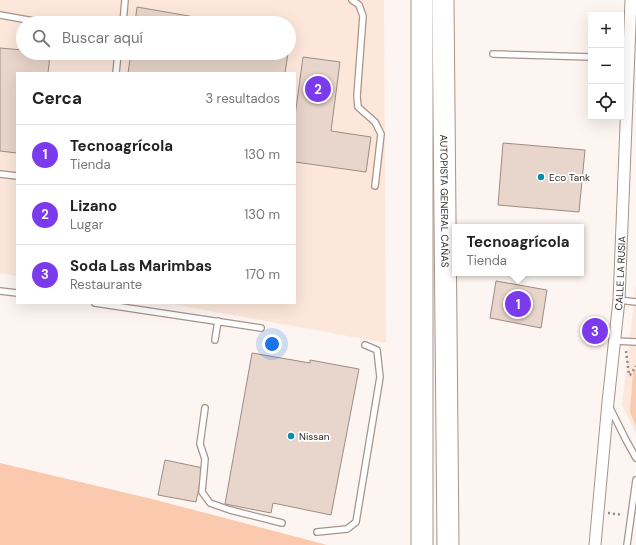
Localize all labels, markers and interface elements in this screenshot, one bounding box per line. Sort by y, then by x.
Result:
map controls [588,12,624,120]
button: + [588,12,624,48]
search box [16,16,296,60]
icon: search [30,27,52,49]
text: Buscar aquí [62,28,143,48]
button: − [588,48,624,84]
pin: 2 [305,74,331,104]
button: locate [588,84,624,120]
text: Cerca [32,87,82,109]
text: 3 resultados [205,90,280,107]
street label: AUTOPISTA GENERAL CAÑAS [438,134,452,268]
text: Tecnoagrícola [70,136,173,156]
text: 1 [43,146,47,163]
text: 130 m [244,146,280,163]
text: Tienda [70,156,110,173]
place label: Eco Tank [549,171,590,184]
marker: Eco Tank [536,172,546,182]
text: Lizano [70,196,117,216]
text: 2 [41,206,49,223]
text: 130 m [244,206,280,223]
text: Lugar [70,216,103,233]
popup [452,224,584,276]
text: Tecnoagrícola [466,232,570,252]
street label: CALLE LA RUSIA [611,235,628,311]
text: Tienda [466,252,507,269]
text: Soda Las Marimbas [70,256,212,276]
text: 3 [41,266,49,283]
text: 170 m [245,266,280,283]
text: Restaurante [70,276,142,293]
pin: 1 [505,289,531,319]
pin: 3 [582,316,608,346]
your location [262,334,282,354]
place label: Nissan [299,430,330,443]
marker: Nissan [286,431,296,441]

